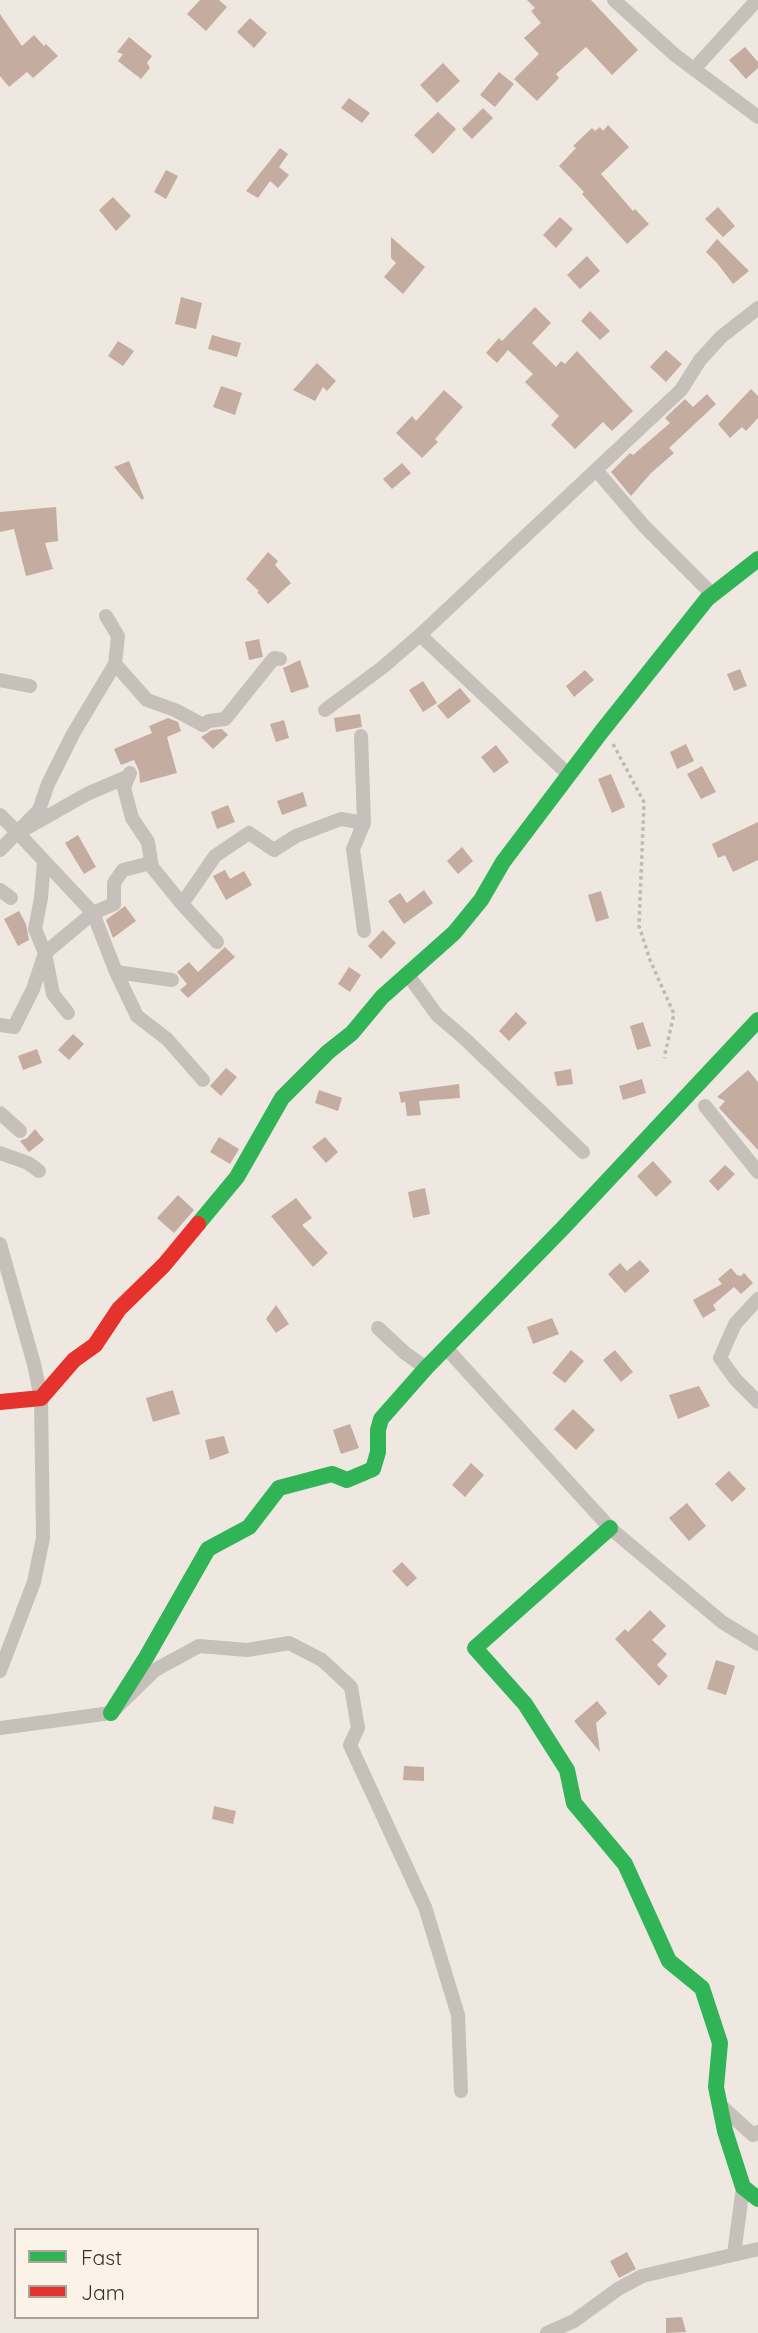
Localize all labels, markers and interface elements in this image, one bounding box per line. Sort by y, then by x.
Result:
legend [14,2228,259,2319]
text: Fast [81,2244,122,2270]
text: Jam [81,2279,125,2305]

